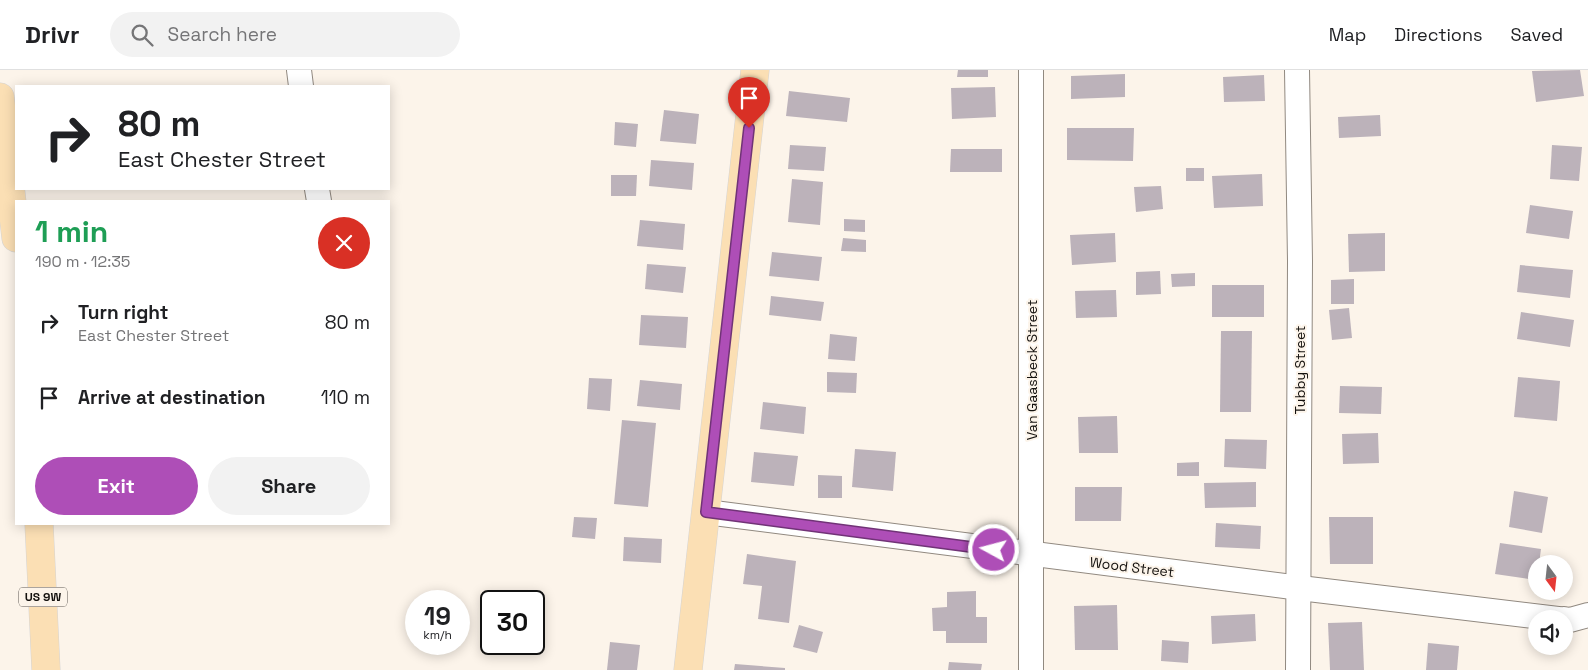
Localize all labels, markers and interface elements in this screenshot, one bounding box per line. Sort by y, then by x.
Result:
search box [110,12,460,57]
text: Drivr [25,19,80,50]
icon: search [128,21,156,49]
text: Search here [168,22,277,47]
text: Map [1329,23,1366,46]
text: Directions [1394,23,1483,46]
text: Saved [1511,23,1563,46]
pin [728,77,770,128]
icon: arrive [735,84,763,112]
text: 80 m [118,102,200,146]
icon: right [35,105,100,170]
text: East Chester Street [118,145,326,173]
text: 1 min [35,212,108,251]
button: close [318,217,370,269]
text: 190 m · 12:35 [35,251,130,272]
text: Turn right [78,300,168,325]
street label: Van Gaasbeck Street [1023,300,1041,440]
icon: right [35,309,63,337]
text: 80 m [325,310,370,335]
text: East Chester Street [78,325,229,346]
street label: Tubby Street [1291,326,1309,414]
icon: arrive [35,384,63,412]
text: Arrive at destination [78,385,266,410]
text: 110 m [321,385,370,410]
button: Exit [35,457,198,515]
button: Share [208,457,370,515]
position arrow [967,523,1019,575]
street label: Wood Street [1089,553,1175,581]
north arrow [1528,555,1572,600]
map controls [1528,555,1573,655]
road number: US 9W [19,588,67,606]
speed limit sign: 30 [480,590,545,655]
text: 19 [424,600,451,632]
button: sound [1528,610,1573,655]
text: km/h [423,627,452,643]

